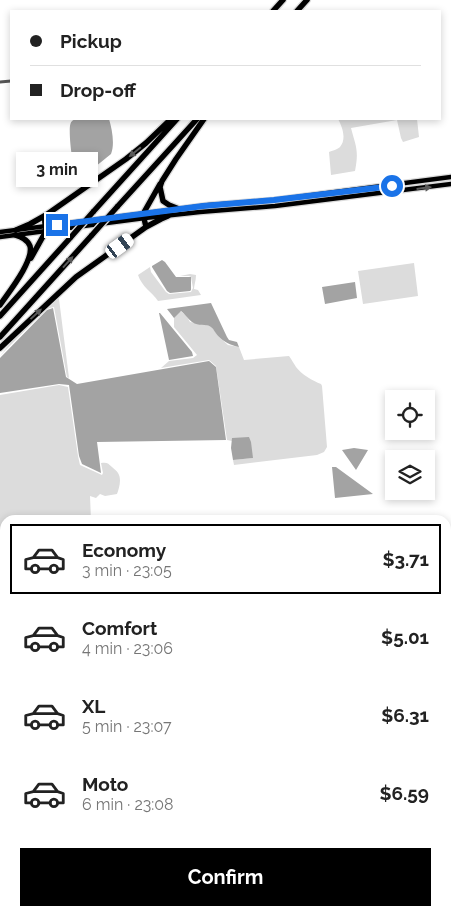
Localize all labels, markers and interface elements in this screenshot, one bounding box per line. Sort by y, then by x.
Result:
text: Pickup [60,30,122,52]
text: Drop-off [60,79,136,101]
one-way arrow [129,146,142,157]
callout: 3 min [16,152,98,188]
text: 3 min [36,160,78,179]
route start [381,175,403,197]
one-way arrow [416,184,432,192]
route end [46,214,68,236]
car [103,231,136,261]
one-way arrow [62,256,74,268]
one-way arrow [29,308,41,320]
map controls [385,390,435,500]
button: locate [385,390,435,440]
button: layers [385,450,435,500]
icon: car [22,537,67,582]
text: Economy [82,539,166,561]
text: $3.71 [383,548,429,570]
text: 3 min · 23:05 [82,561,172,580]
icon: car [22,615,67,660]
text: Comfort [82,617,157,639]
text: $5.01 [381,626,429,648]
text: 4 min · 23:06 [82,639,173,658]
icon: car [22,693,67,738]
text: XL [82,695,105,717]
text: $6.31 [381,704,429,726]
text: 5 min · 23:07 [82,717,172,736]
icon: car [22,771,67,816]
text: Moto [82,773,128,795]
text: $6.59 [379,782,429,804]
text: 6 min · 23:08 [82,795,174,814]
button: Confirm [20,848,431,906]

